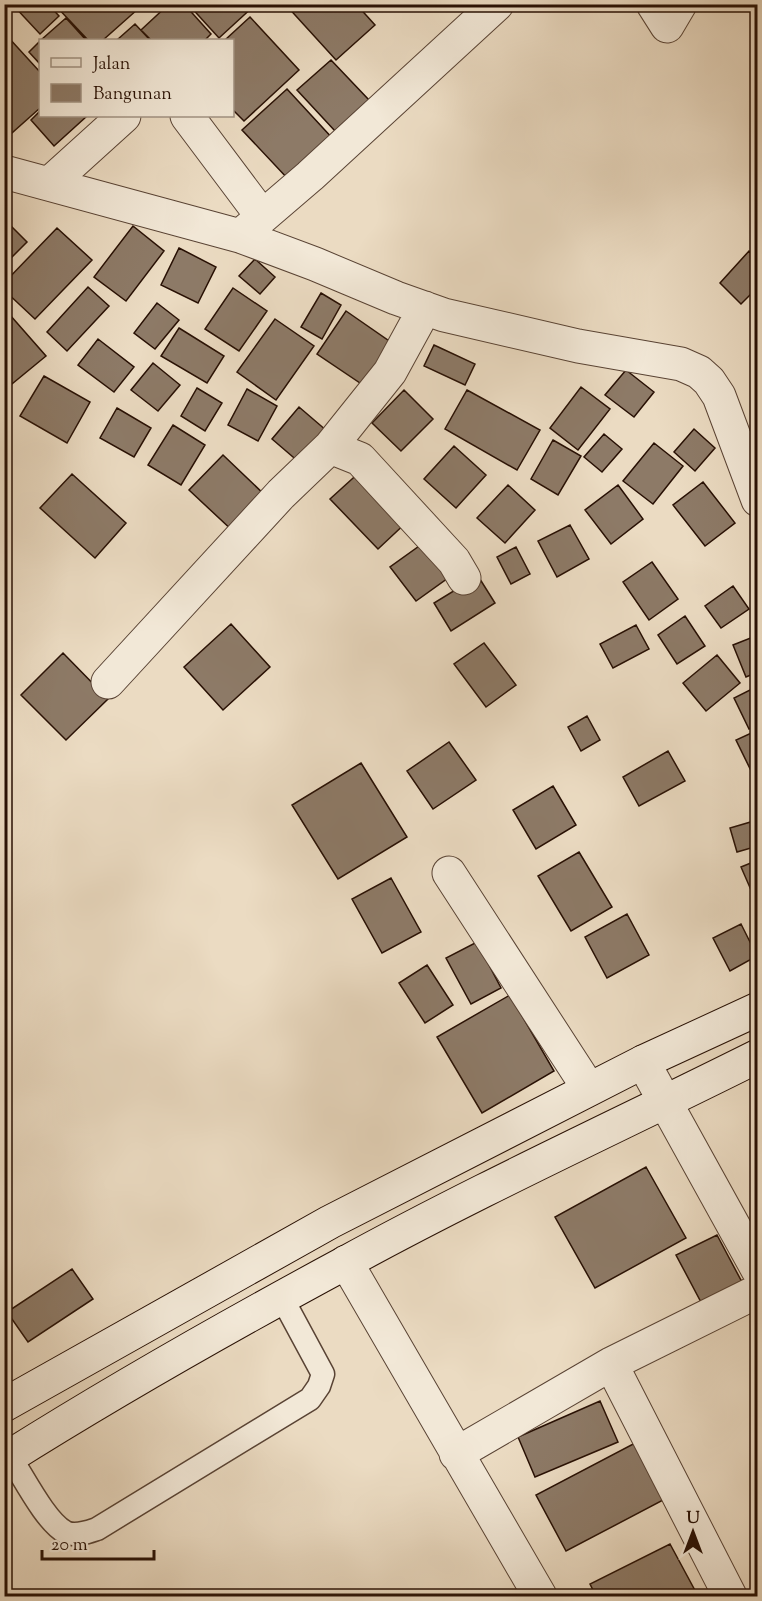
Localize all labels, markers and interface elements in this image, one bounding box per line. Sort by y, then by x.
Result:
legend [39,39,234,117]
text: Jalan [92,52,131,78]
text: Bangunan [93,82,172,108]
north arrow [663,1502,723,1562]
text: U [686,1508,700,1531]
scale bar [42,1523,154,1561]
text: 20 m [51,1533,88,1559]

